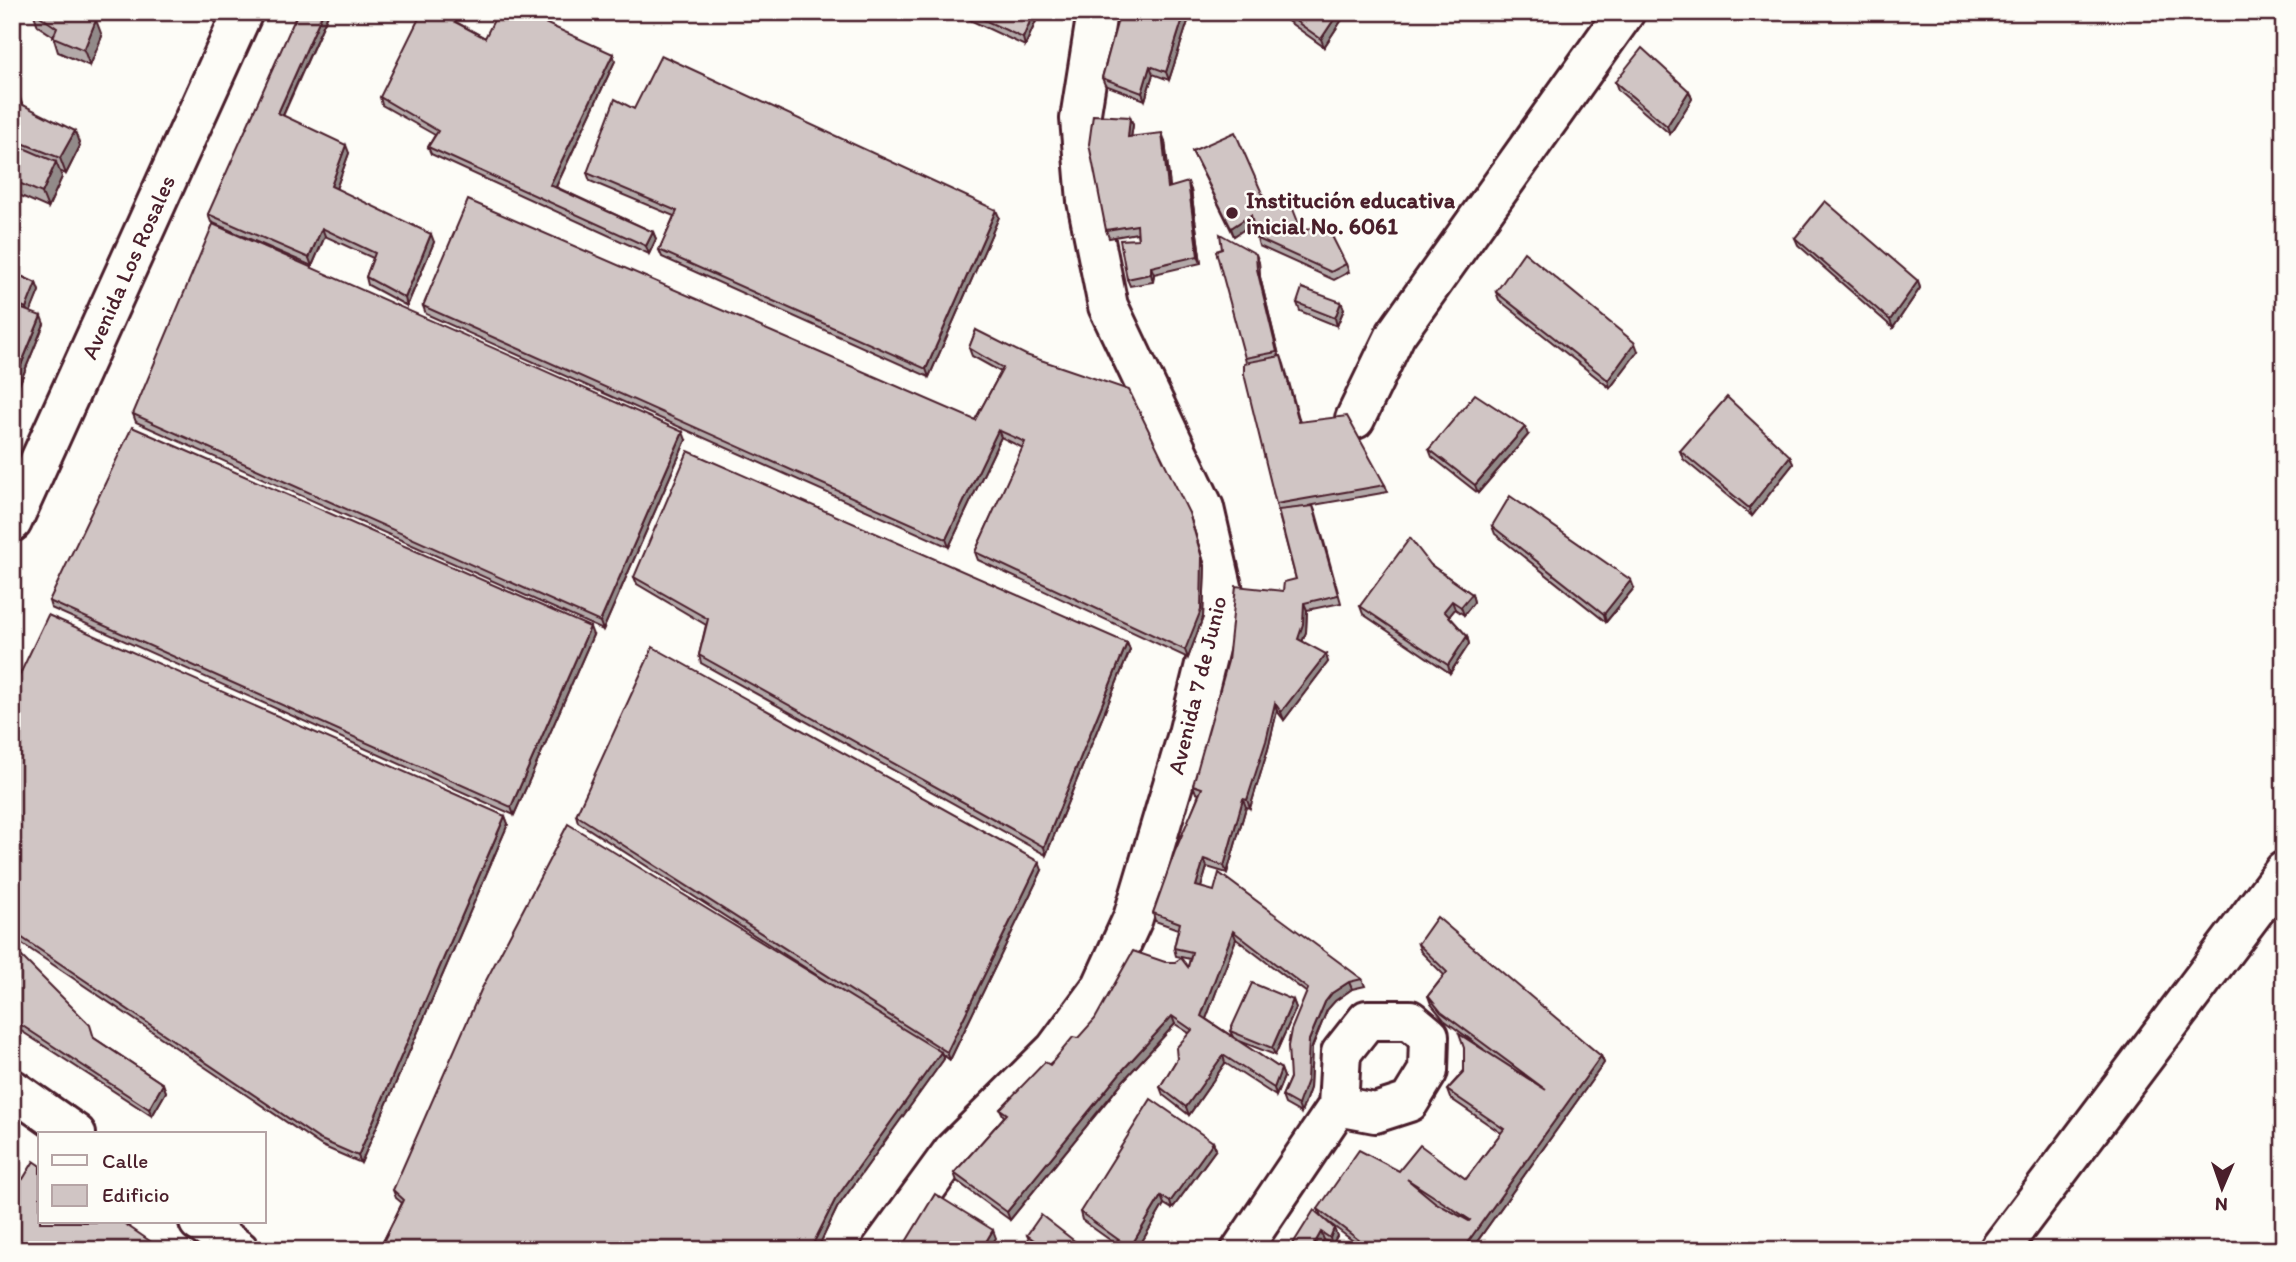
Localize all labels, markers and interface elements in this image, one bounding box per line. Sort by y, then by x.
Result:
street label: Avenida Los Rosales [75,171,181,363]
place label: Institución educativa inicial No. 6061 [1246,186,1456,240]
marker: Institución educativa inicial No. 6061 [1224,205,1240,221]
street label: Avenida 7 de Junio [1161,593,1233,777]
legend [38,1132,266,1224]
text: Calle [102,1148,148,1173]
north arrow [2188,1154,2258,1224]
text: Edificio [102,1182,170,1207]
text: N [2215,1193,2228,1216]

